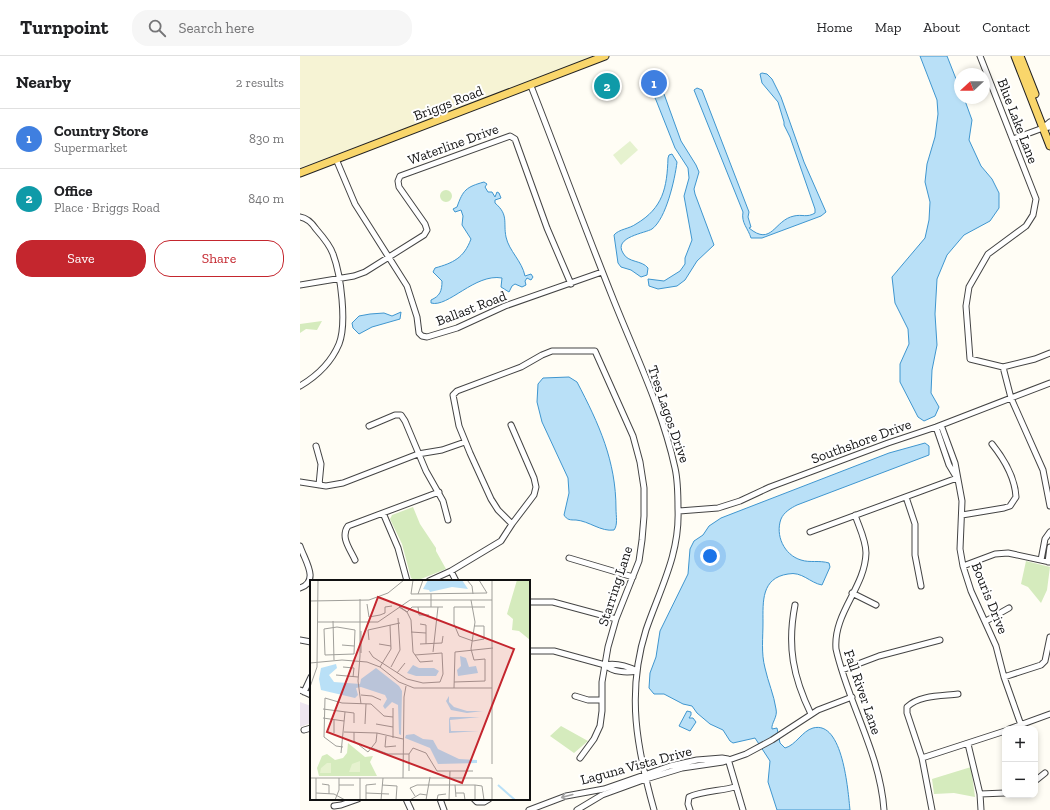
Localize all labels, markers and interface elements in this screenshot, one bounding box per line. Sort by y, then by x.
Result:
search box [132,10,412,46]
text: Turnpoint [20,16,108,39]
icon: search [146,17,168,39]
text: Search here [178,19,254,37]
text: Home [817,19,853,36]
text: Map [875,19,901,36]
text: About [923,19,960,36]
text: Contact [982,19,1030,36]
pin: 1 [641,68,667,98]
north arrow [954,68,990,104]
pin: 2 [594,71,620,101]
text: Nearby [16,72,71,92]
text: 2 results [236,75,284,90]
street label: Blue Lake Lane [993,76,1042,167]
street label: Briggs Road [411,82,486,124]
street label: Waterline Drive [406,120,501,169]
text: Country Store [54,122,148,140]
text: 1 [26,131,32,146]
text: 830 m [249,131,284,146]
text: Supermarket [54,140,127,155]
text: Office [54,182,92,200]
text: 2 [26,191,32,206]
text: 840 m [248,191,284,206]
text: Place · Briggs Road [54,200,160,215]
button: Save [16,240,146,277]
button: Share [154,240,284,277]
street label: Ballast Road [434,287,509,330]
street label: Tres Lagos Drive [644,363,693,465]
street label: Southshore Drive [809,415,914,467]
street label: Starring Lane [595,544,637,628]
your location [700,546,720,566]
street label: Bouris Drive [968,560,1012,637]
inset map [310,580,530,800]
street label: Fall River Lane [840,647,885,737]
map controls [1002,726,1038,798]
button: + [1002,726,1038,762]
street label: Laguna Vista Drive [579,742,694,788]
button: − [1002,762,1038,798]
one-way arrow [561,793,574,800]

